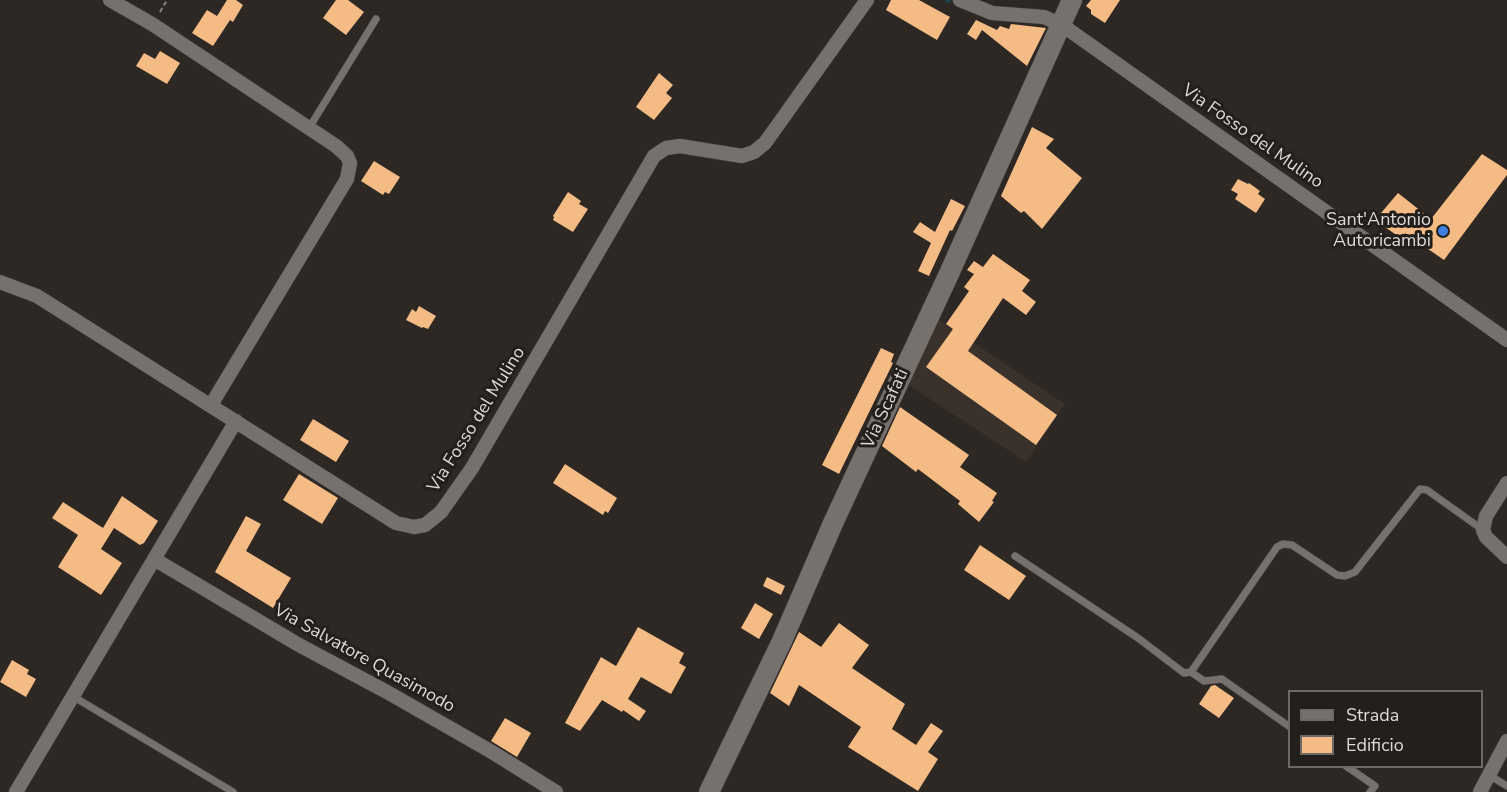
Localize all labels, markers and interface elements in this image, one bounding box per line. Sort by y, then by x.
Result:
street label: Via Fosso del Mulino [1177,80,1327,194]
place label: Sant'Antonio Autoricambi [1326,210,1431,252]
marker: Sant'Antonio Autoricambi [1436,224,1450,238]
street label: Via Fosso del Mulino [423,343,531,497]
street label: Via Scafati [858,366,914,452]
street label: Via Salvatore Quasimodo [270,600,458,718]
legend [1288,690,1483,768]
text: Strada [1346,703,1399,727]
text: Edificio [1346,733,1404,757]

